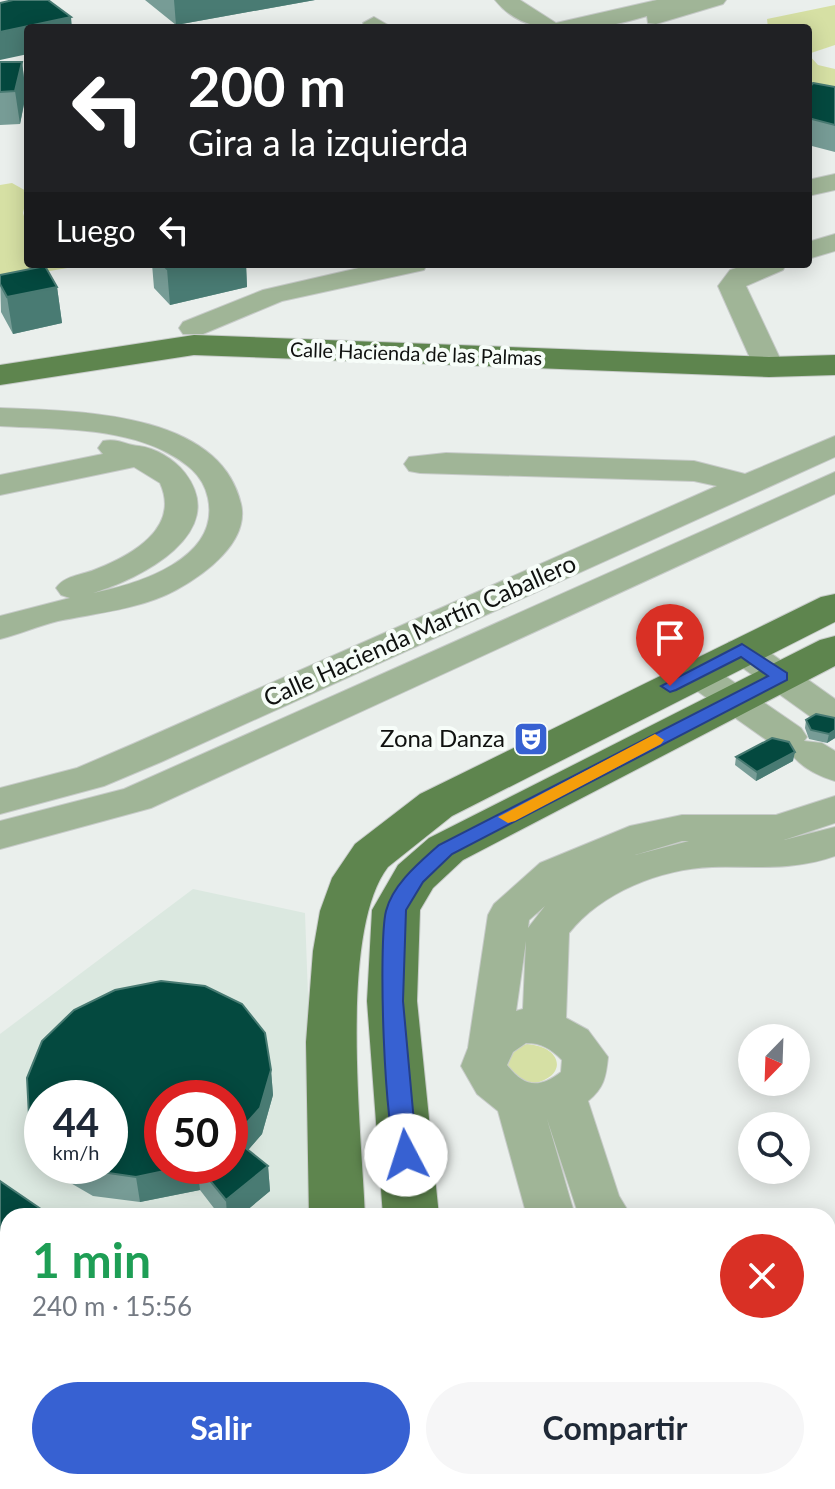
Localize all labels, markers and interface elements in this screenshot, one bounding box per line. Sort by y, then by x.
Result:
text: 200 m [188,52,346,119]
icon: left [56,56,160,160]
text: Gira a la izquierda [188,120,468,164]
icon: left [152,208,196,252]
text: Luego [56,212,136,248]
street label: Calle Hacienda de las Palmas [289,337,543,369]
street label: Calle Hacienda Martín Caballero [259,547,580,712]
pin [636,604,704,686]
icon: arrive [648,616,692,660]
theatre icon: Zona Danza [512,720,550,758]
place label: Zona Danza [380,723,505,752]
north arrow [738,1024,810,1096]
map controls [738,1024,810,1184]
speed limit sign: 50 [144,1080,248,1184]
text: 44 [53,1098,99,1146]
button: search [738,1112,810,1184]
position arrow [364,1113,448,1197]
text: km/h [53,1140,99,1164]
text: 1 min [32,1231,151,1288]
button: close [720,1234,804,1318]
text: 240 m · 15:56 [32,1290,192,1322]
button: Salir [32,1382,410,1474]
button: Compartir [426,1382,804,1474]

